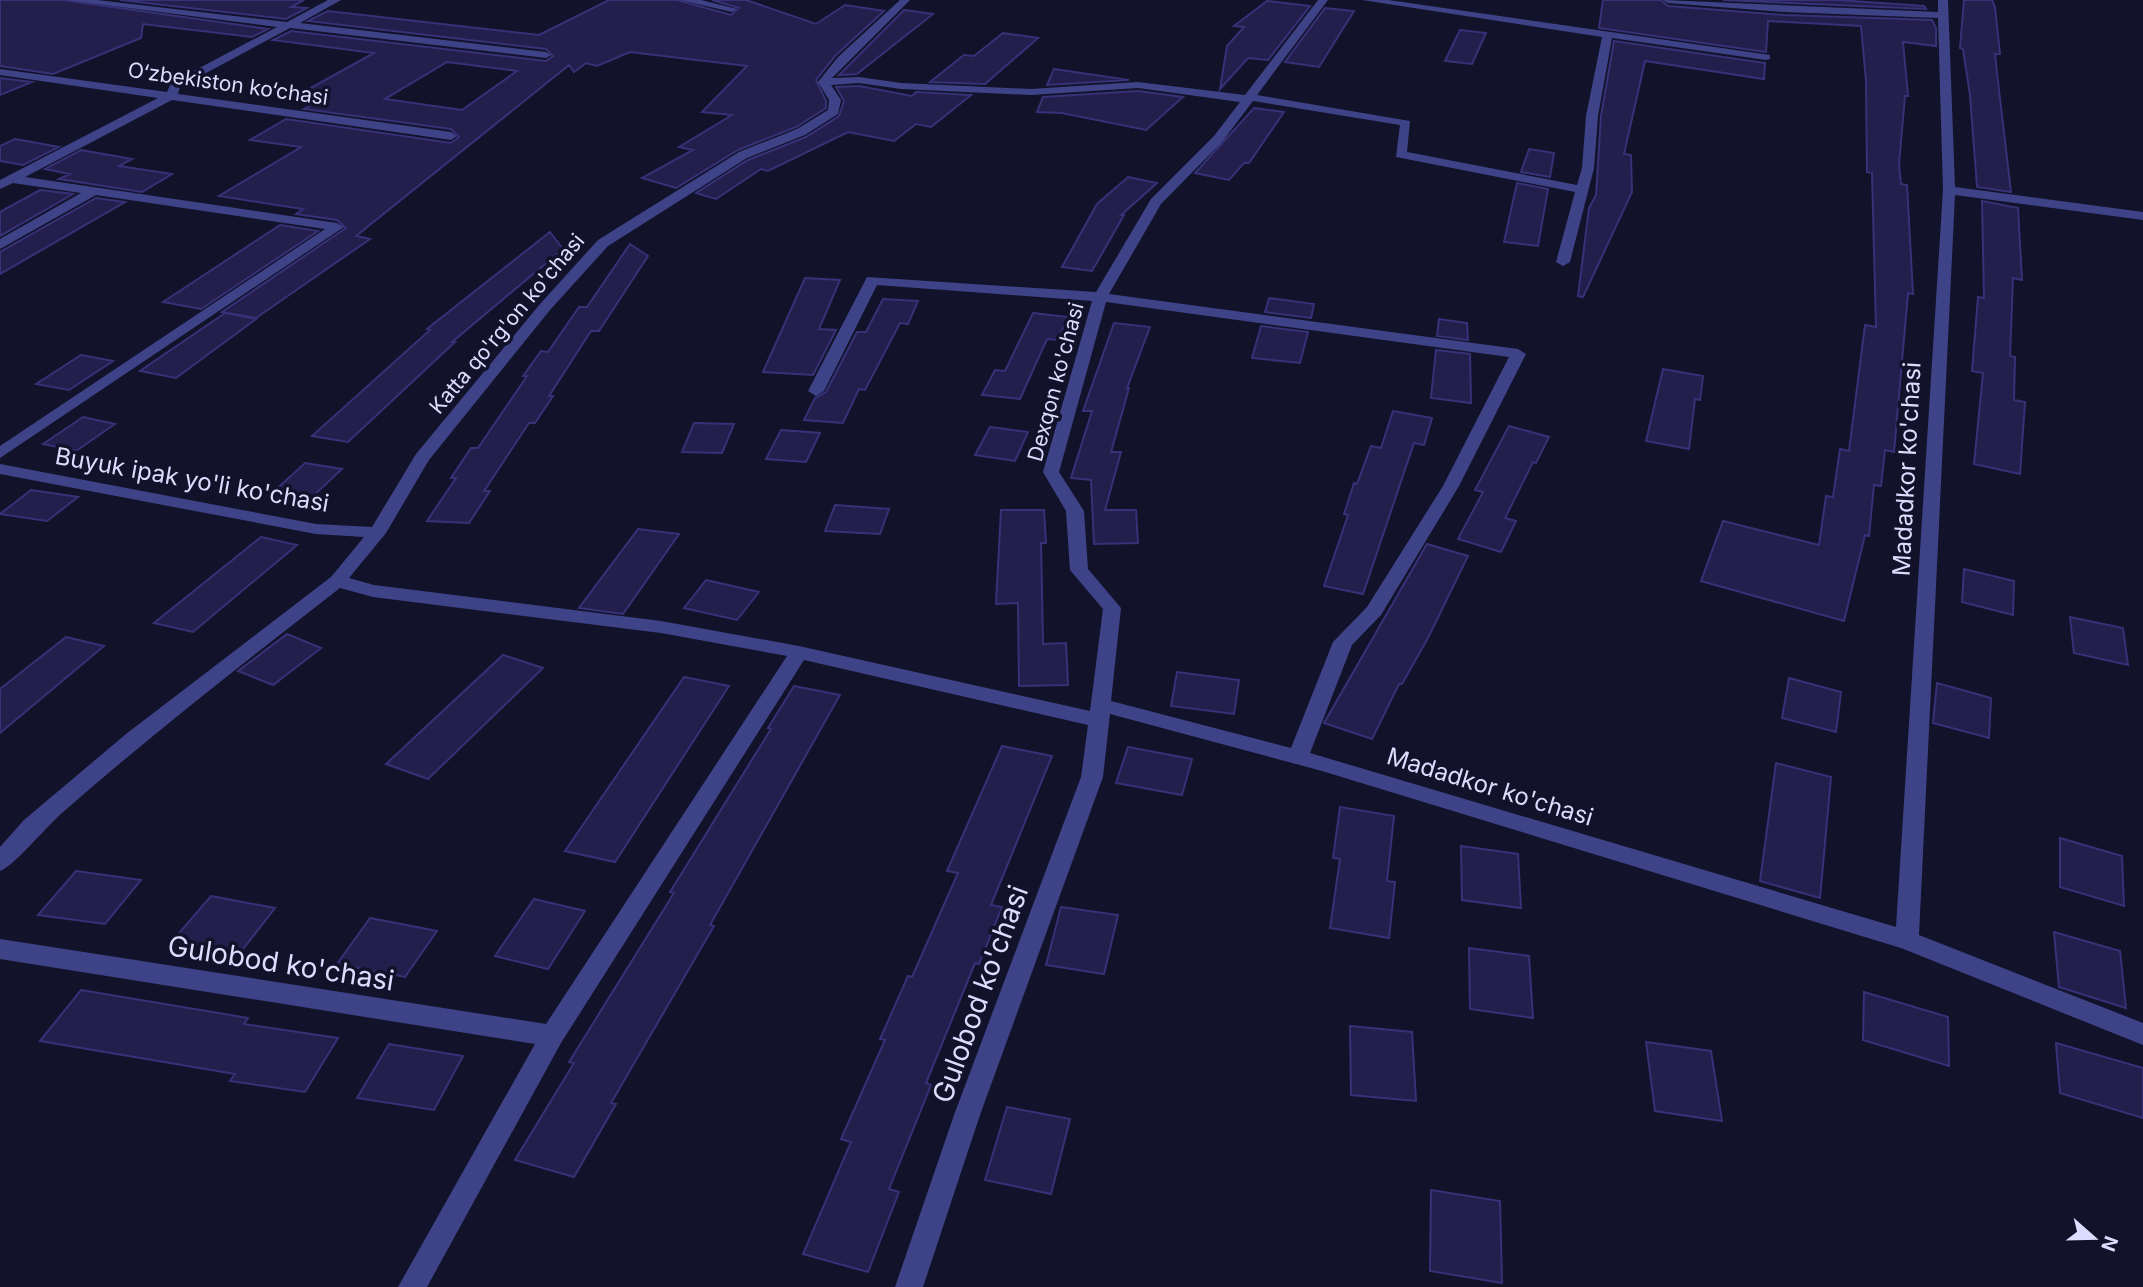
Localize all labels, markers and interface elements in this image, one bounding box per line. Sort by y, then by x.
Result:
street label: O‘zbekiston ko‘chasi [126,57,330,110]
street label: Katta qo'rg'on ko'chasi [424,229,589,419]
street label: Dexqon ko'chasi [1022,300,1089,464]
street label: Madadkor ko'chasi [1886,361,1927,577]
street label: Buyuk ipak yo'li ko'chasi [53,441,331,518]
street label: Madadkor ko'chasi [1383,741,1597,832]
street label: Gulobod ko'chasi [925,881,1035,1107]
street label: Gulobod ko'chasi [165,928,397,998]
north arrow [2059,1203,2129,1273]
text: N [2096,1233,2123,1254]

